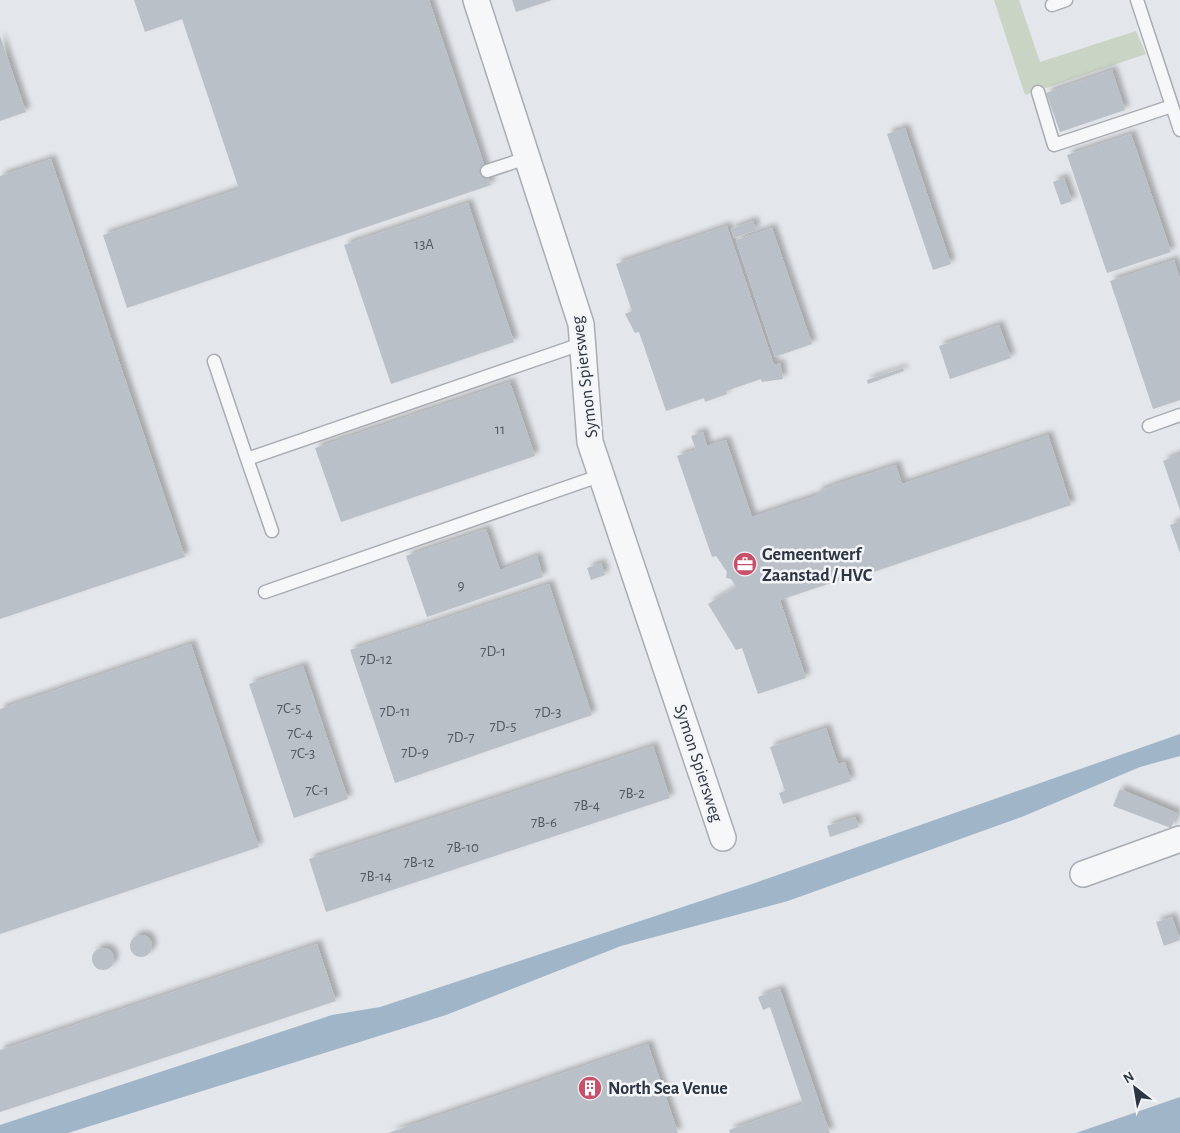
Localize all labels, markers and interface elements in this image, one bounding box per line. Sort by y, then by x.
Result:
house number: 13A [414,237,434,252]
street label: Symon Spiersweg [569,315,601,439]
house number: 11 [495,422,505,437]
place label: Gemeentwerf Zaanstad / HVC [762,546,873,585]
office icon: Gemeentwerf Zaanstad / HVC [732,551,758,577]
house number: 9 [457,578,465,593]
house number: 7D-1 [480,644,506,659]
house number: 7D-12 [360,652,392,667]
house number: 7C-5 [277,701,301,716]
street label: Symon Spiersweg [671,702,726,825]
house number: 7D-11 [380,704,410,719]
house number: 7D-3 [535,705,561,720]
house number: 7D-5 [490,719,516,734]
house number: 7C-4 [287,726,313,741]
house number: 7D-7 [448,730,474,745]
house number: 7D-9 [401,745,429,760]
house number: 7C-3 [291,746,315,761]
house number: 7C-1 [305,783,329,798]
house number: 7B-2 [619,786,645,801]
house number: 7B-4 [574,798,600,813]
house number: 7B-6 [531,815,557,830]
house number: 7B-10 [447,840,479,855]
house number: 7B-12 [404,855,435,870]
house number: 7B-14 [360,869,392,884]
north arrow [1110,1063,1160,1113]
text: N [1121,1069,1137,1086]
building icon: North Sea Venue [577,1075,603,1101]
place label: North Sea Venue [608,1080,728,1098]

